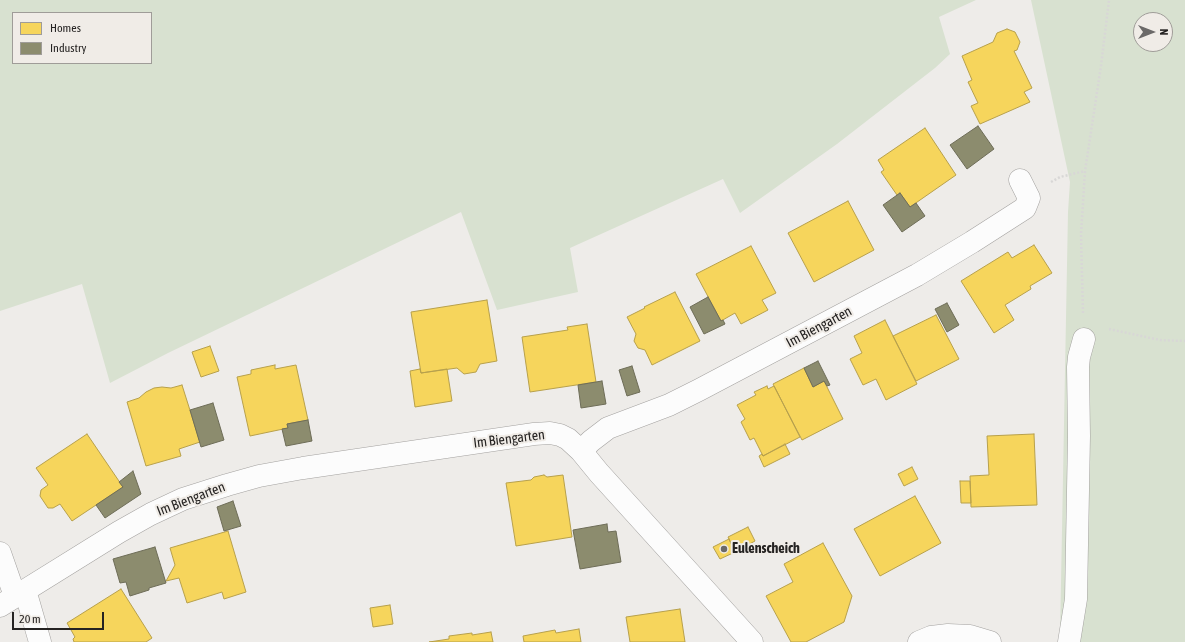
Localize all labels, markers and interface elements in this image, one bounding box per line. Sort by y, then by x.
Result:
legend [12,12,152,64]
north arrow [1133,12,1173,52]
text: Homes [50,21,81,35]
text: N [1158,29,1170,35]
text: Industry [50,41,87,55]
street label: Im Biengarten [783,303,855,351]
street label: Im Biengarten [472,426,546,452]
street label: Im Biengarten [154,478,228,520]
place label: Eulenscheich [732,541,800,557]
marker: Eulenscheich [719,544,729,554]
scale bar [14,604,106,630]
text: 20 m [19,612,41,626]

